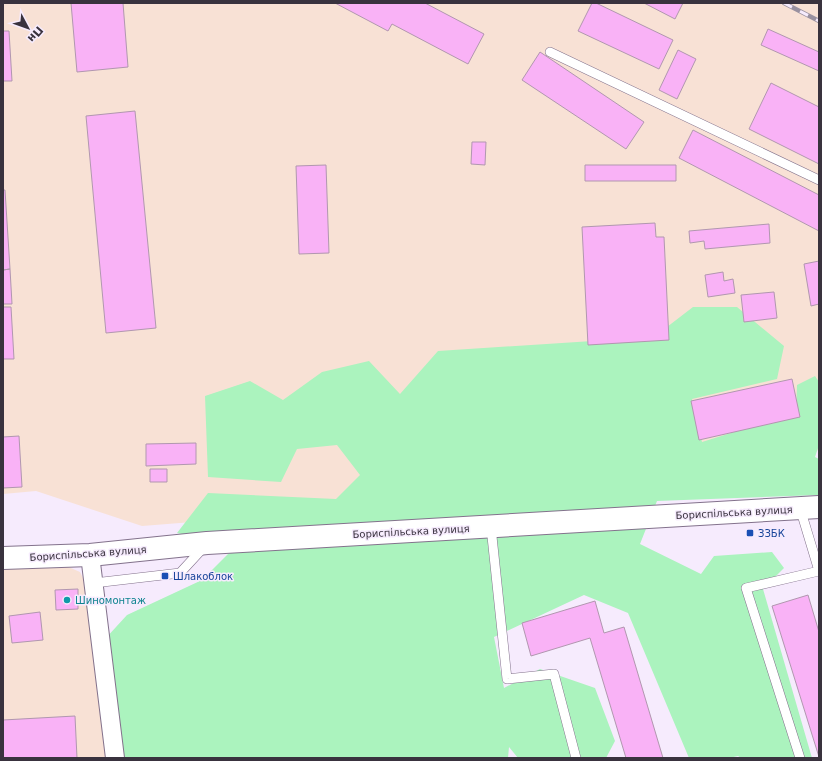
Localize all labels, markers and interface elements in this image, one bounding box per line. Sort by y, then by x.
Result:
north arrow [8,8,48,48]
text: Пн [25,24,46,45]
street label: Бориспільська вулиця [675,504,793,521]
street label: Бориспільська вулиця [352,523,470,540]
marker: ЗЗБК [745,528,755,538]
place label: ЗЗБК [758,528,785,539]
street label: Бориспільська вулиця [29,544,147,563]
marker: Шлакоблок [160,571,170,581]
place label: Шлакоблок [173,571,233,582]
marker: Шиномонтаж [62,595,72,605]
place label: Шиномонтаж [75,595,146,606]

